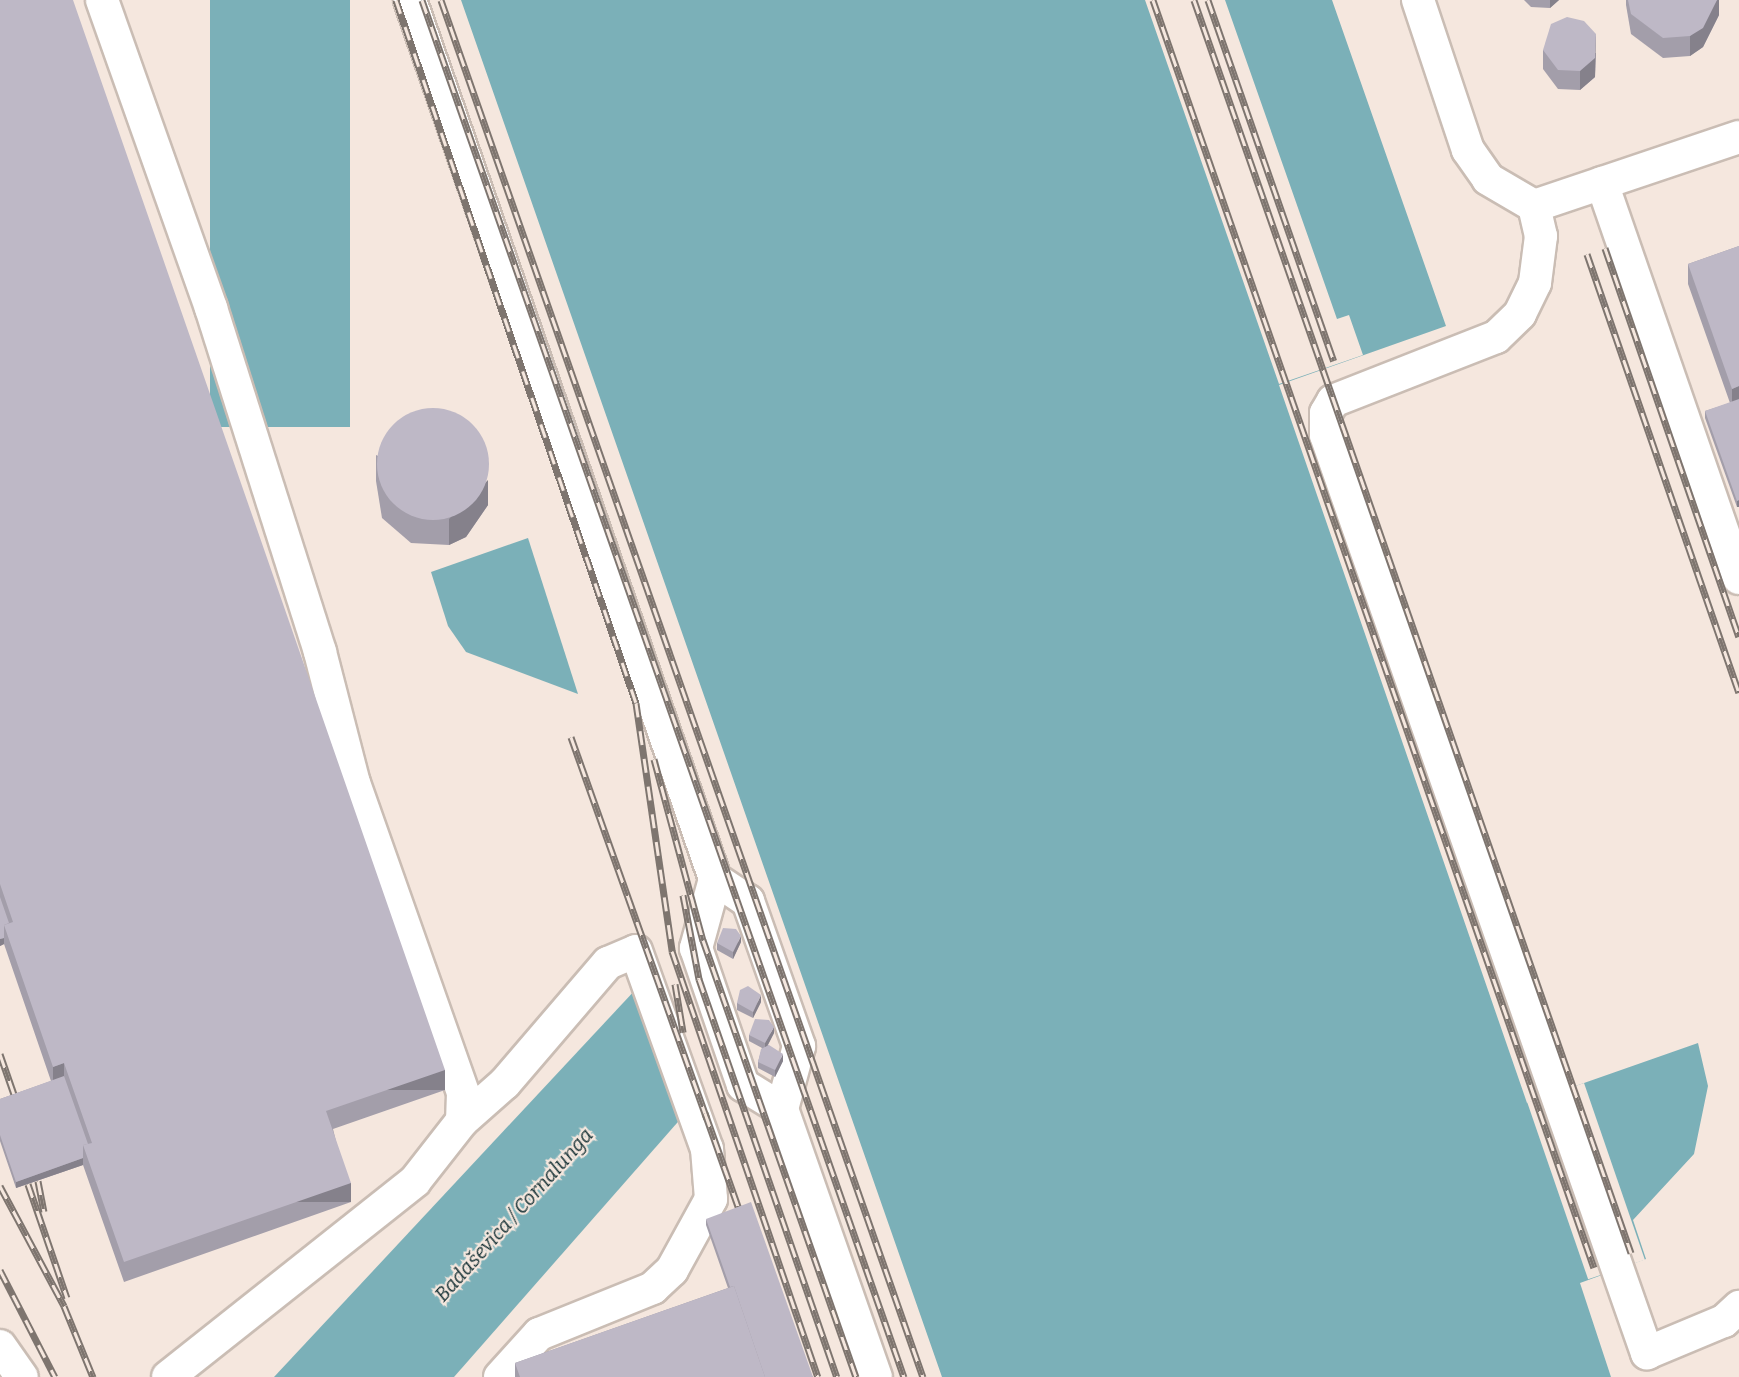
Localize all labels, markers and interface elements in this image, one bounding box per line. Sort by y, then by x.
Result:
water label: Badaševica / Cornalunga [430,1123,598,1307]

